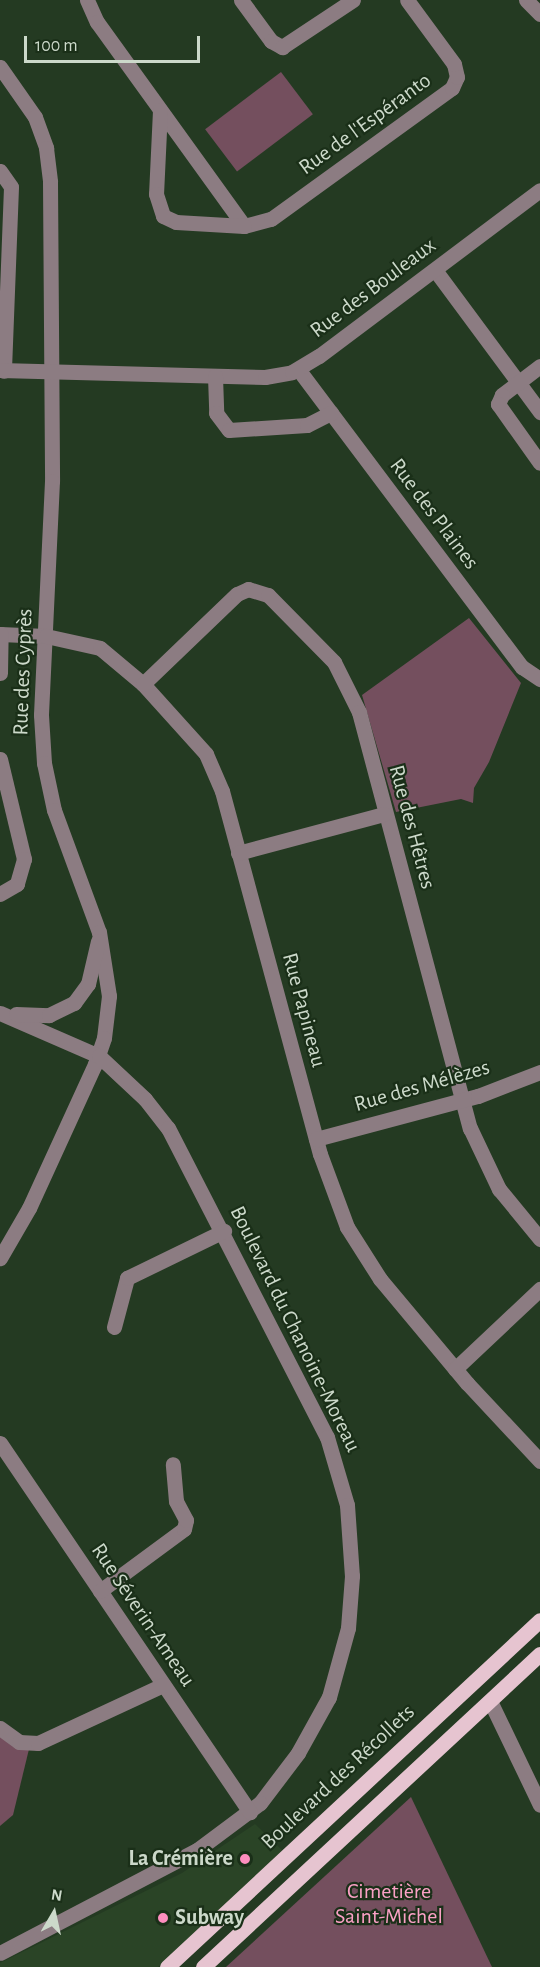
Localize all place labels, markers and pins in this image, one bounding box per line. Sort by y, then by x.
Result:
place label: La Crémière [129,1846,233,1872]
marker: La Crémière [238,1852,252,1866]
place label: Subway [175,1905,244,1931]
marker: Subway [156,1911,170,1925]

